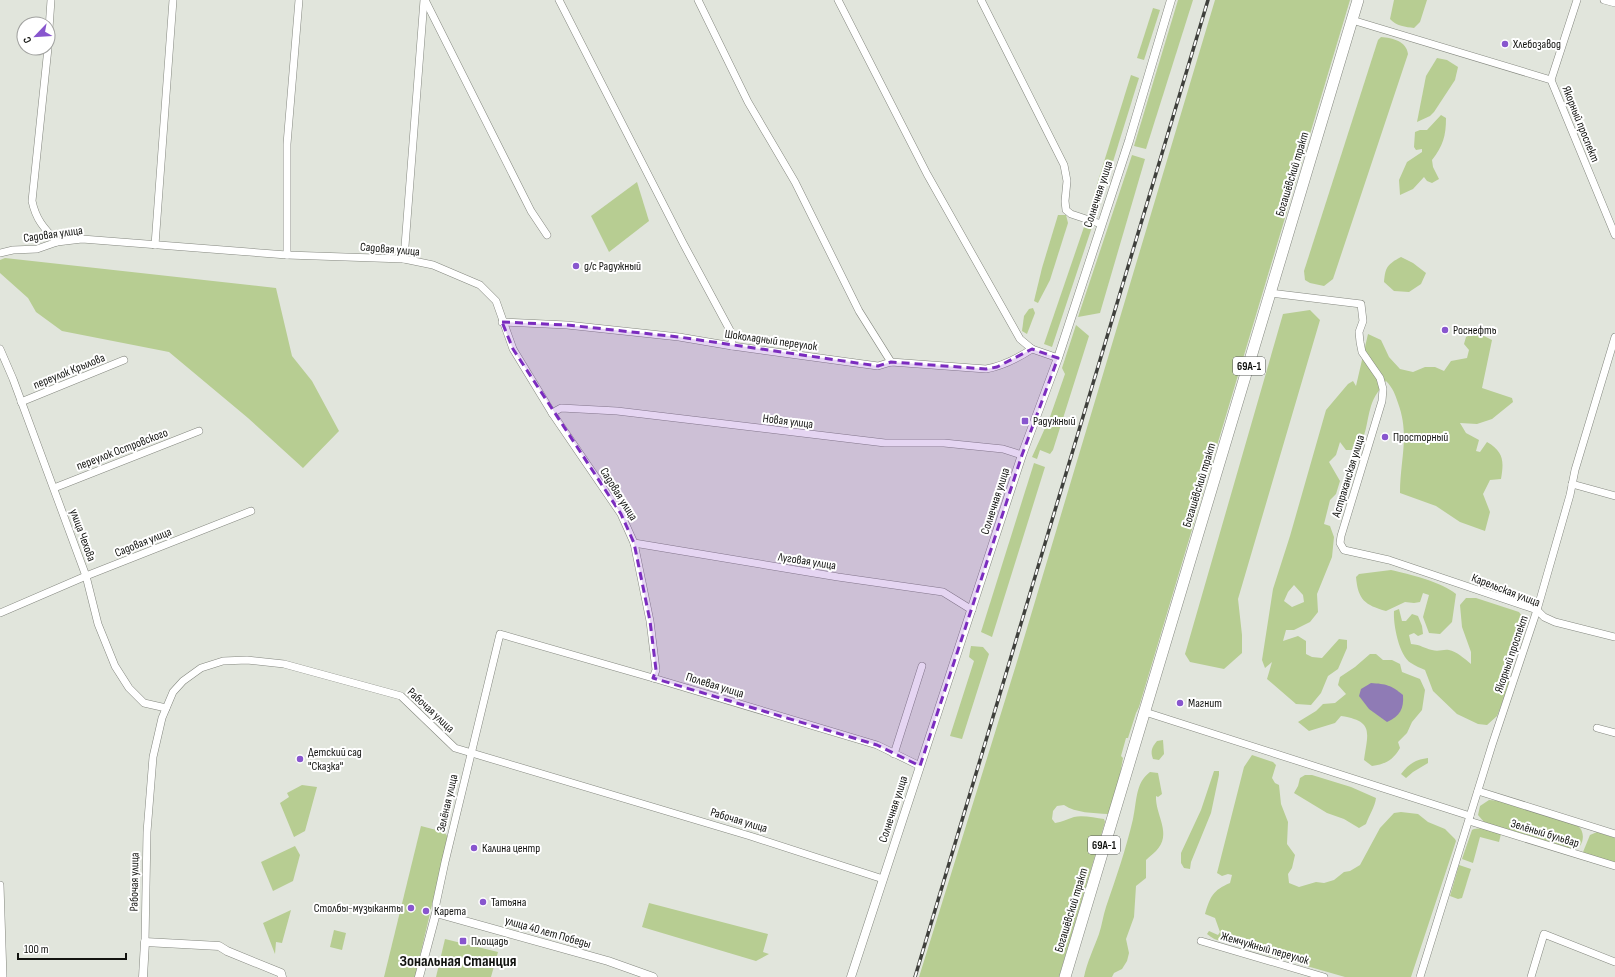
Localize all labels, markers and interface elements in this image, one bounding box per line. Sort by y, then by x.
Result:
north arrow [16,16,56,56]
text: С [20,34,34,45]
place label: Хлебозавод [1512,37,1561,52]
marker: Хлебозавод [1500,39,1510,49]
street label: Якорный проспект [1558,84,1603,165]
street label: Богашёвский тракт [1273,130,1313,218]
street label: Солнечная улица [1081,159,1116,229]
street label: Садовая улица [22,223,84,246]
street label: Садовая улица [360,239,421,260]
place label: д/с Радужный [584,259,641,274]
marker: д/с Радужный [571,261,581,271]
place label: Роснефть [1453,323,1497,338]
marker: Роснефть [1440,325,1450,335]
street label: Шоколадный переулок [724,327,819,354]
street label: переулок Крылова [31,350,108,393]
road number: 69А-1 [1233,357,1265,375]
street label: Новая улица [762,411,814,432]
place label: Радужный [1033,414,1075,429]
marker: Радужный [1020,416,1030,426]
street label: переулок Островского [74,425,170,474]
place label: Просторный [1393,430,1448,445]
marker: Просторный [1380,432,1390,442]
street label: Астраханская улица [1329,433,1368,520]
street label: Богашёвский тракт [1180,441,1220,529]
street label: Садовая улица [596,465,641,524]
street label: Солнечная улица [978,466,1013,536]
street label: улица Чехова [66,507,99,564]
street label: Садовая улица [113,524,174,561]
street label: Луговая улица [776,549,837,574]
street label: Карельская улица [1469,570,1543,611]
street label: Якорный проспект [1491,613,1532,695]
street label: Полевая улица [684,670,746,701]
street label: Рабочая улица [404,685,458,736]
place label: Магнит [1188,696,1222,711]
marker: Магнит [1175,698,1185,708]
place label: Детский сад "Сказка" [308,745,362,774]
marker: Детский сад "Сказка" [295,754,305,764]
street label: Зелёная улица [434,772,461,833]
street label: Солнечная улица [876,774,911,844]
street label: Рабочая улица [708,805,770,836]
street label: Зелёный бульвар [1509,816,1581,851]
road number: 69А-1 [1088,836,1120,854]
place label: Калина центр [482,841,540,856]
marker: Калина центр [469,843,479,853]
street label: Рабочая улица [126,852,143,912]
street label: Богашёвский тракт [1052,866,1092,954]
place label: Татьяна [491,895,527,910]
marker: Татьяна [478,897,488,907]
place label: Столбы-музыканты [314,901,403,916]
marker: Столбы-музыканты [406,903,416,913]
place label: Карета [434,904,466,919]
marker: Карета [421,906,431,916]
street label: улица 40 лет Победы [503,913,593,952]
street label: Жемчужный переулок [1219,929,1311,968]
place label: Площадь [471,934,509,949]
scale bar [18,935,126,961]
marker: Площадь [458,936,468,946]
text: 100 m [24,942,49,957]
district label: Зональная Станция [400,952,516,971]

